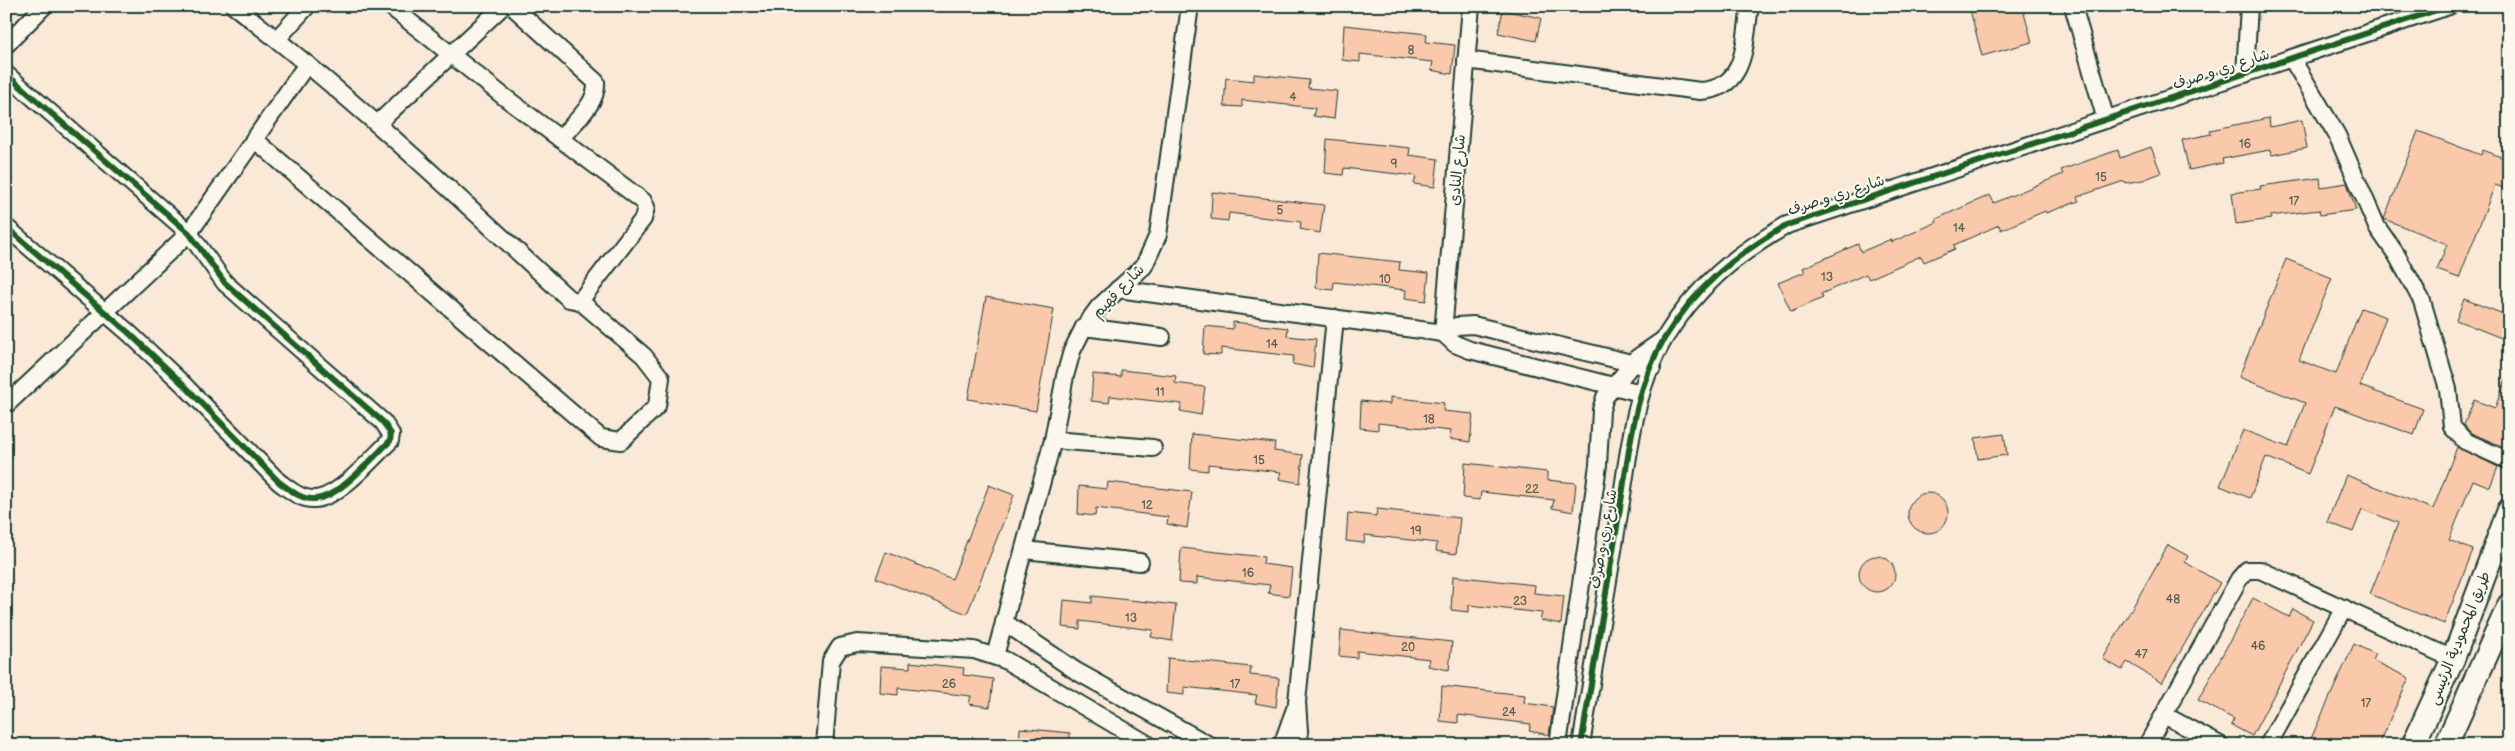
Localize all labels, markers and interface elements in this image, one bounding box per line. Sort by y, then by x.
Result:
house number: 8 [1408,43,1415,58]
street label: شارع ري و صرف [2170,45,2272,95]
house number: 4 [1289,90,1297,105]
street label: شارع النادى [1445,134,1470,207]
house number: 16 [2239,137,2251,152]
house number: 9 [1391,157,1398,172]
house number: 15 [2095,170,2107,185]
street label: شارع ري و صرف [1785,171,1887,221]
house number: 17 [2289,194,2299,209]
house number: 5 [1277,203,1284,218]
house number: 14 [1953,221,1966,236]
street label: شارع فهيم [1088,261,1150,324]
house number: 13 [1821,270,1833,285]
house number: 10 [1379,272,1391,287]
house number: 14 [1266,337,1279,352]
house number: 11 [1155,385,1165,400]
house number: 18 [1423,412,1435,427]
house number: 15 [1253,453,1265,468]
house number: 22 [1525,482,1539,497]
street label: شارع ري و صرف [1585,488,1623,591]
house number: 12 [1141,498,1153,513]
house number: 19 [1410,524,1422,539]
house number: 16 [1242,566,1254,581]
street label: طريق المحمودية الرئيسى [2424,569,2495,708]
house number: 48 [2166,592,2180,607]
house number: 23 [1513,594,1527,609]
house number: 13 [1125,611,1137,626]
house number: 46 [2251,639,2265,654]
house number: 20 [1401,640,1415,655]
house number: 47 [2134,647,2148,662]
house number: 26 [942,677,956,692]
house number: 17 [1230,677,1240,692]
house number: 17 [2361,696,2371,711]
house number: 24 [1502,705,1517,720]

